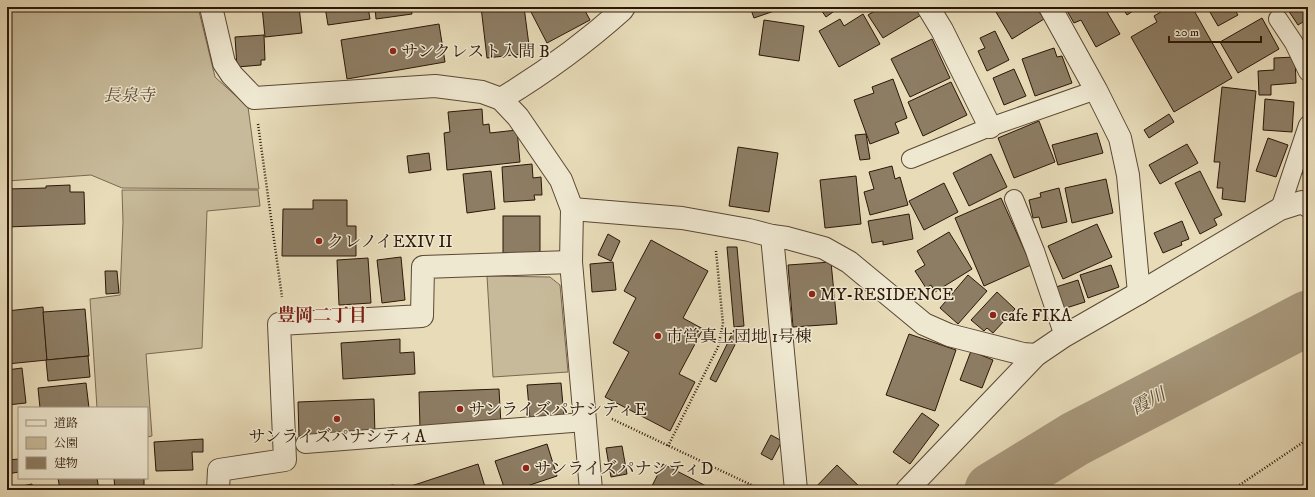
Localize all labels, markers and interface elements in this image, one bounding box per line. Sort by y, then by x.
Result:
scale bar [1169,18,1261,44]
text: 20 m [1175,25,1199,40]
place label: サンクレスト入間 B [401,41,550,63]
marker: サンクレスト入間 B [388,46,398,56]
park label: 長泉寺 [104,85,156,107]
place label: クレノイEXIV II [327,231,453,253]
marker: クレノイEXIV II [314,236,324,246]
place label: MY-RESIDENCE [820,284,954,306]
marker: MY-RESIDENCE [807,289,817,299]
district label: 豊岡二丁目 [277,305,367,327]
place label: cafe FIKA [1001,305,1072,327]
marker: cafe FIKA [988,310,998,320]
place label: 市営真土団地 1号棟 [666,326,812,348]
marker: 市営真土団地 1号棟 [653,331,663,341]
water label: 霞川 [1127,383,1171,420]
place label: サンライズパナシティE [468,399,647,421]
marker: サンライズパナシティE [455,404,465,414]
legend [18,407,148,479]
marker: サンライズパナシティA [332,414,342,424]
text: 道路 [54,416,78,431]
place label: サンライズパナシティA [248,426,426,448]
text: 公園 [54,436,78,451]
text: 建物 [54,456,78,471]
place label: サンライズパナシティD [534,458,713,480]
marker: サンライズパナシティD [521,463,531,473]

